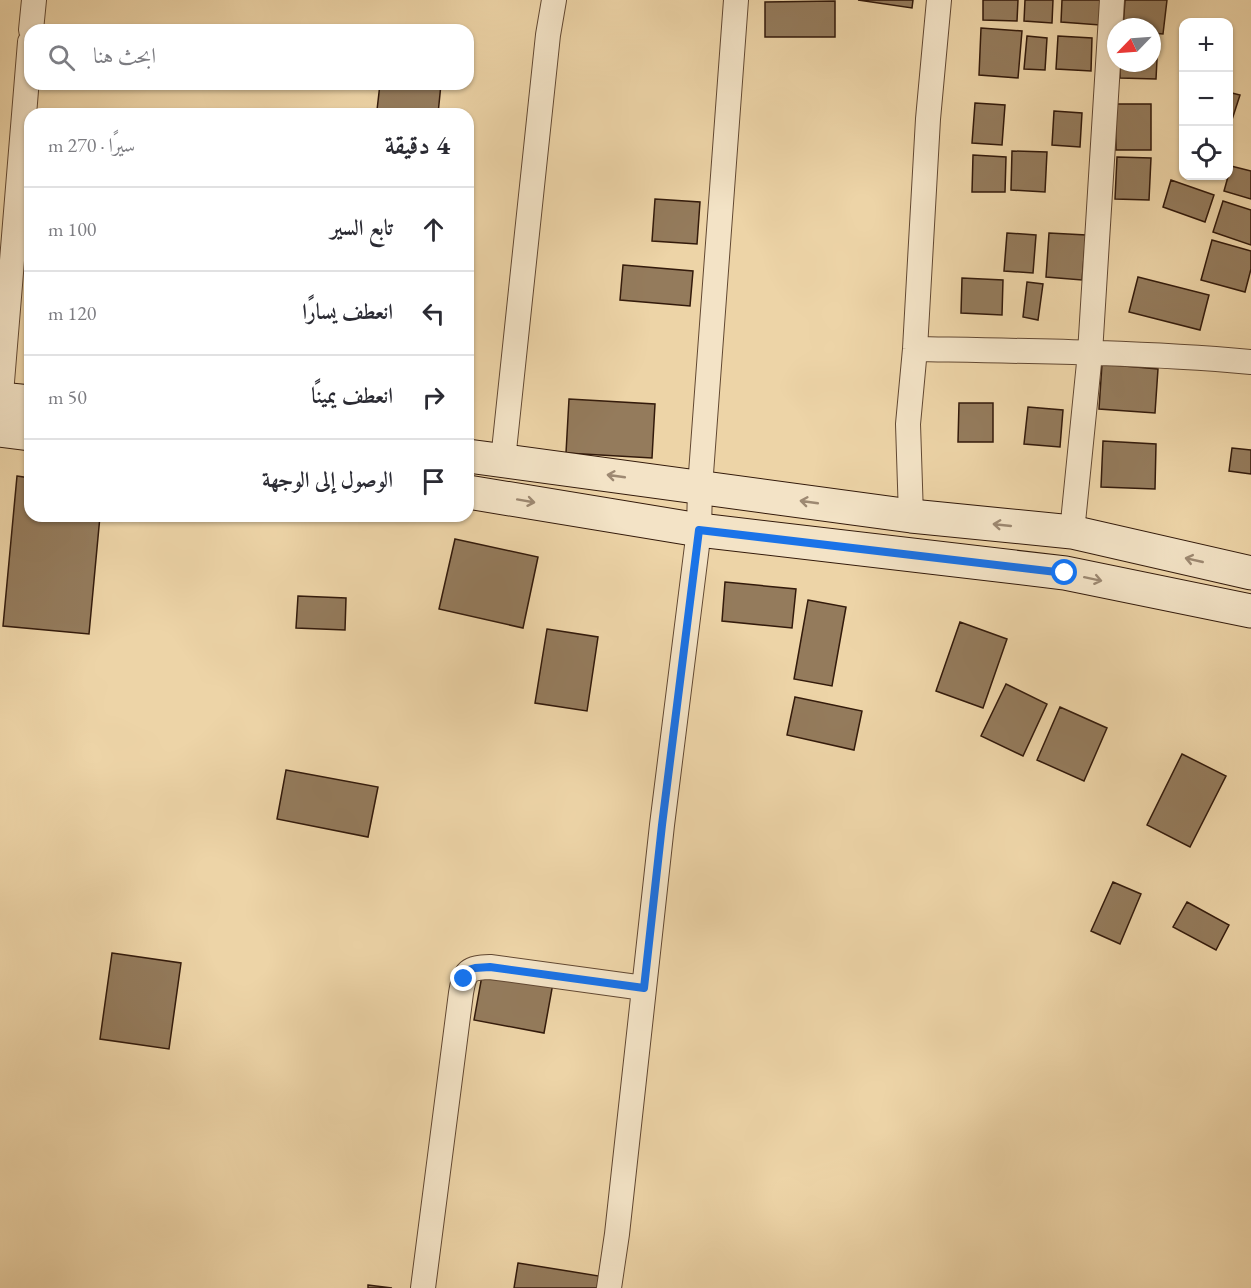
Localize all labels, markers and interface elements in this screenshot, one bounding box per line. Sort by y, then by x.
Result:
north arrow [1107,18,1161,72]
map controls [1179,18,1233,180]
button: + [1179,18,1233,72]
search box [24,24,474,90]
icon: search [45,41,78,74]
text: ابحث هنا [93,41,156,70]
button: − [1179,72,1233,126]
button: locate [1179,126,1233,180]
text: 4 دقيقة [385,128,450,162]
text: سيرًا · 270 m [48,132,135,158]
text: تابع السير [330,213,393,242]
icon: ahead [417,213,450,246]
text: 100 m [48,216,96,242]
text: انعطف يسارًا [302,297,393,326]
icon: left [417,297,450,330]
text: 120 m [48,300,96,326]
text: انعطف يمينًا [311,381,393,410]
icon: right [417,381,450,414]
text: 50 m [48,384,87,410]
text: الوصول إلى الوجهة [262,465,393,494]
icon: arrive [417,465,450,498]
one-way arrow [606,470,626,481]
one-way arrow [515,495,535,506]
one-way arrow [799,496,819,507]
one-way arrow [993,519,1013,530]
one-way arrow [1185,554,1204,565]
route start [1051,559,1077,585]
one-way arrow [1083,574,1103,585]
route end [450,965,476,991]

